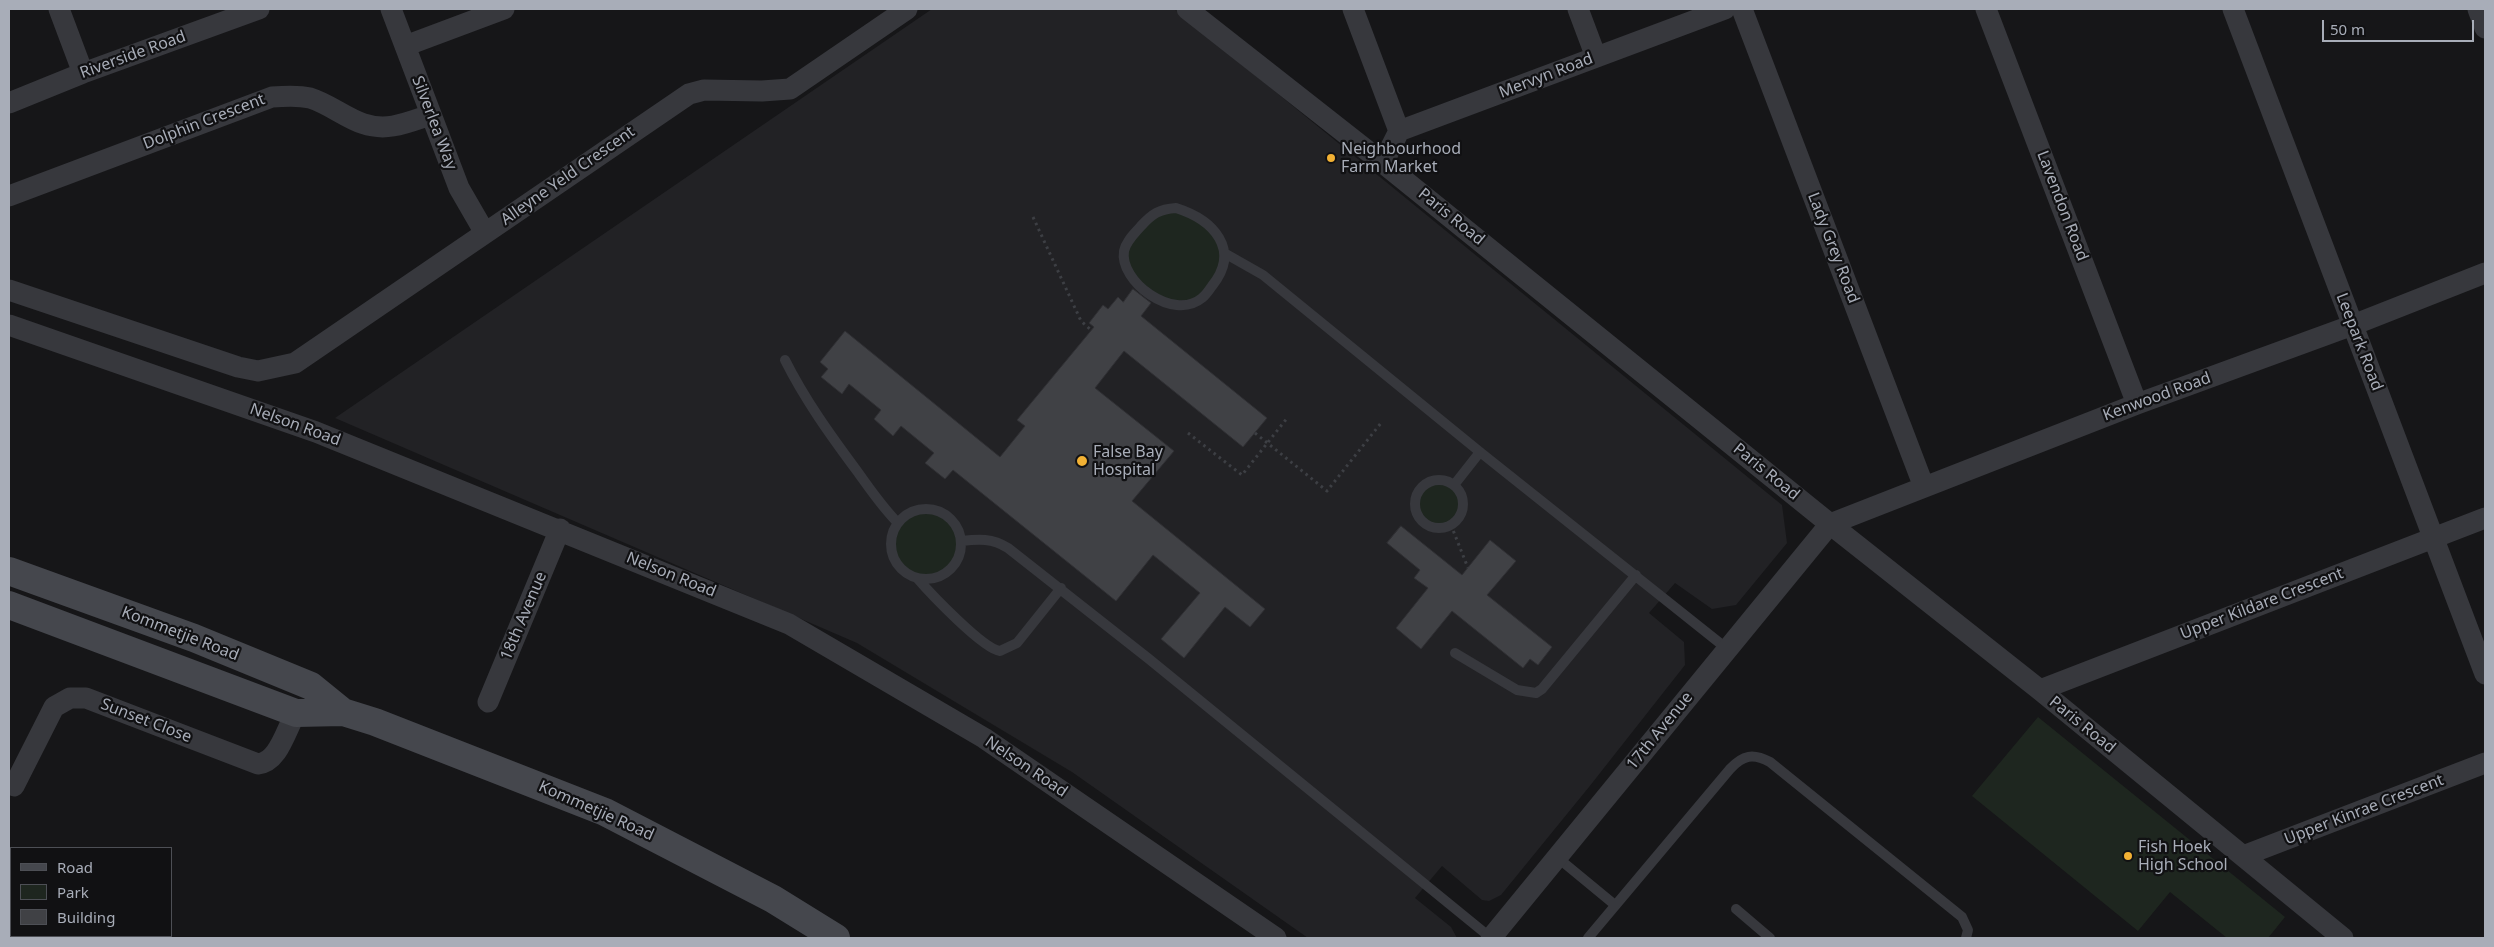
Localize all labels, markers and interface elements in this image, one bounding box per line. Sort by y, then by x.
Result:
scale bar [2324,10,2476,42]
text: 50 m [2330,19,2365,39]
street label: Riverside Road [78,27,188,83]
street label: Mervyn Road [1496,49,1596,103]
street label: Silverlea Way [407,73,461,173]
street label: Dolphin Crescent [140,90,268,154]
street label: Alleyne Yeld Crescent [497,122,639,230]
place label: Neighbourhood Farm Market [1341,139,1461,177]
street label: Lavendon Road [2032,148,2092,264]
marker: Neighbourhood Farm Market [1325,152,1337,164]
street label: Paris Road [1414,184,1488,250]
street label: Lady Grey Road [1803,190,1863,306]
street label: Leepark Road [2332,290,2386,394]
street label: Kenwood Road [2101,369,2213,425]
street label: Nelson Road [247,400,343,450]
street label: Paris Road [1729,439,1803,505]
place label: False Bay Hospital [1093,442,1163,480]
marker: False Bay Hospital [1075,454,1089,468]
street label: Nelson Road [623,548,719,602]
street label: Upper Kildare Crescent [2178,564,2346,644]
street label: 18th Avenue [497,569,551,663]
street label: Kommetjie Road [119,603,241,665]
street label: 17th Avenue [1623,688,1697,774]
street label: Paris Road [2045,692,2119,758]
street label: Sunset Close [98,695,194,747]
street label: Nelson Road [981,732,1071,802]
street label: Upper Kinrae Crescent [2282,771,2446,849]
street label: Kommetjie Road [535,777,657,845]
place label: Fish Hoek High School [2138,837,2228,875]
legend [10,847,172,937]
marker: Fish Hoek High School [2122,850,2134,862]
text: Road [57,857,93,877]
text: Park [57,882,89,902]
text: Building [57,907,115,927]

